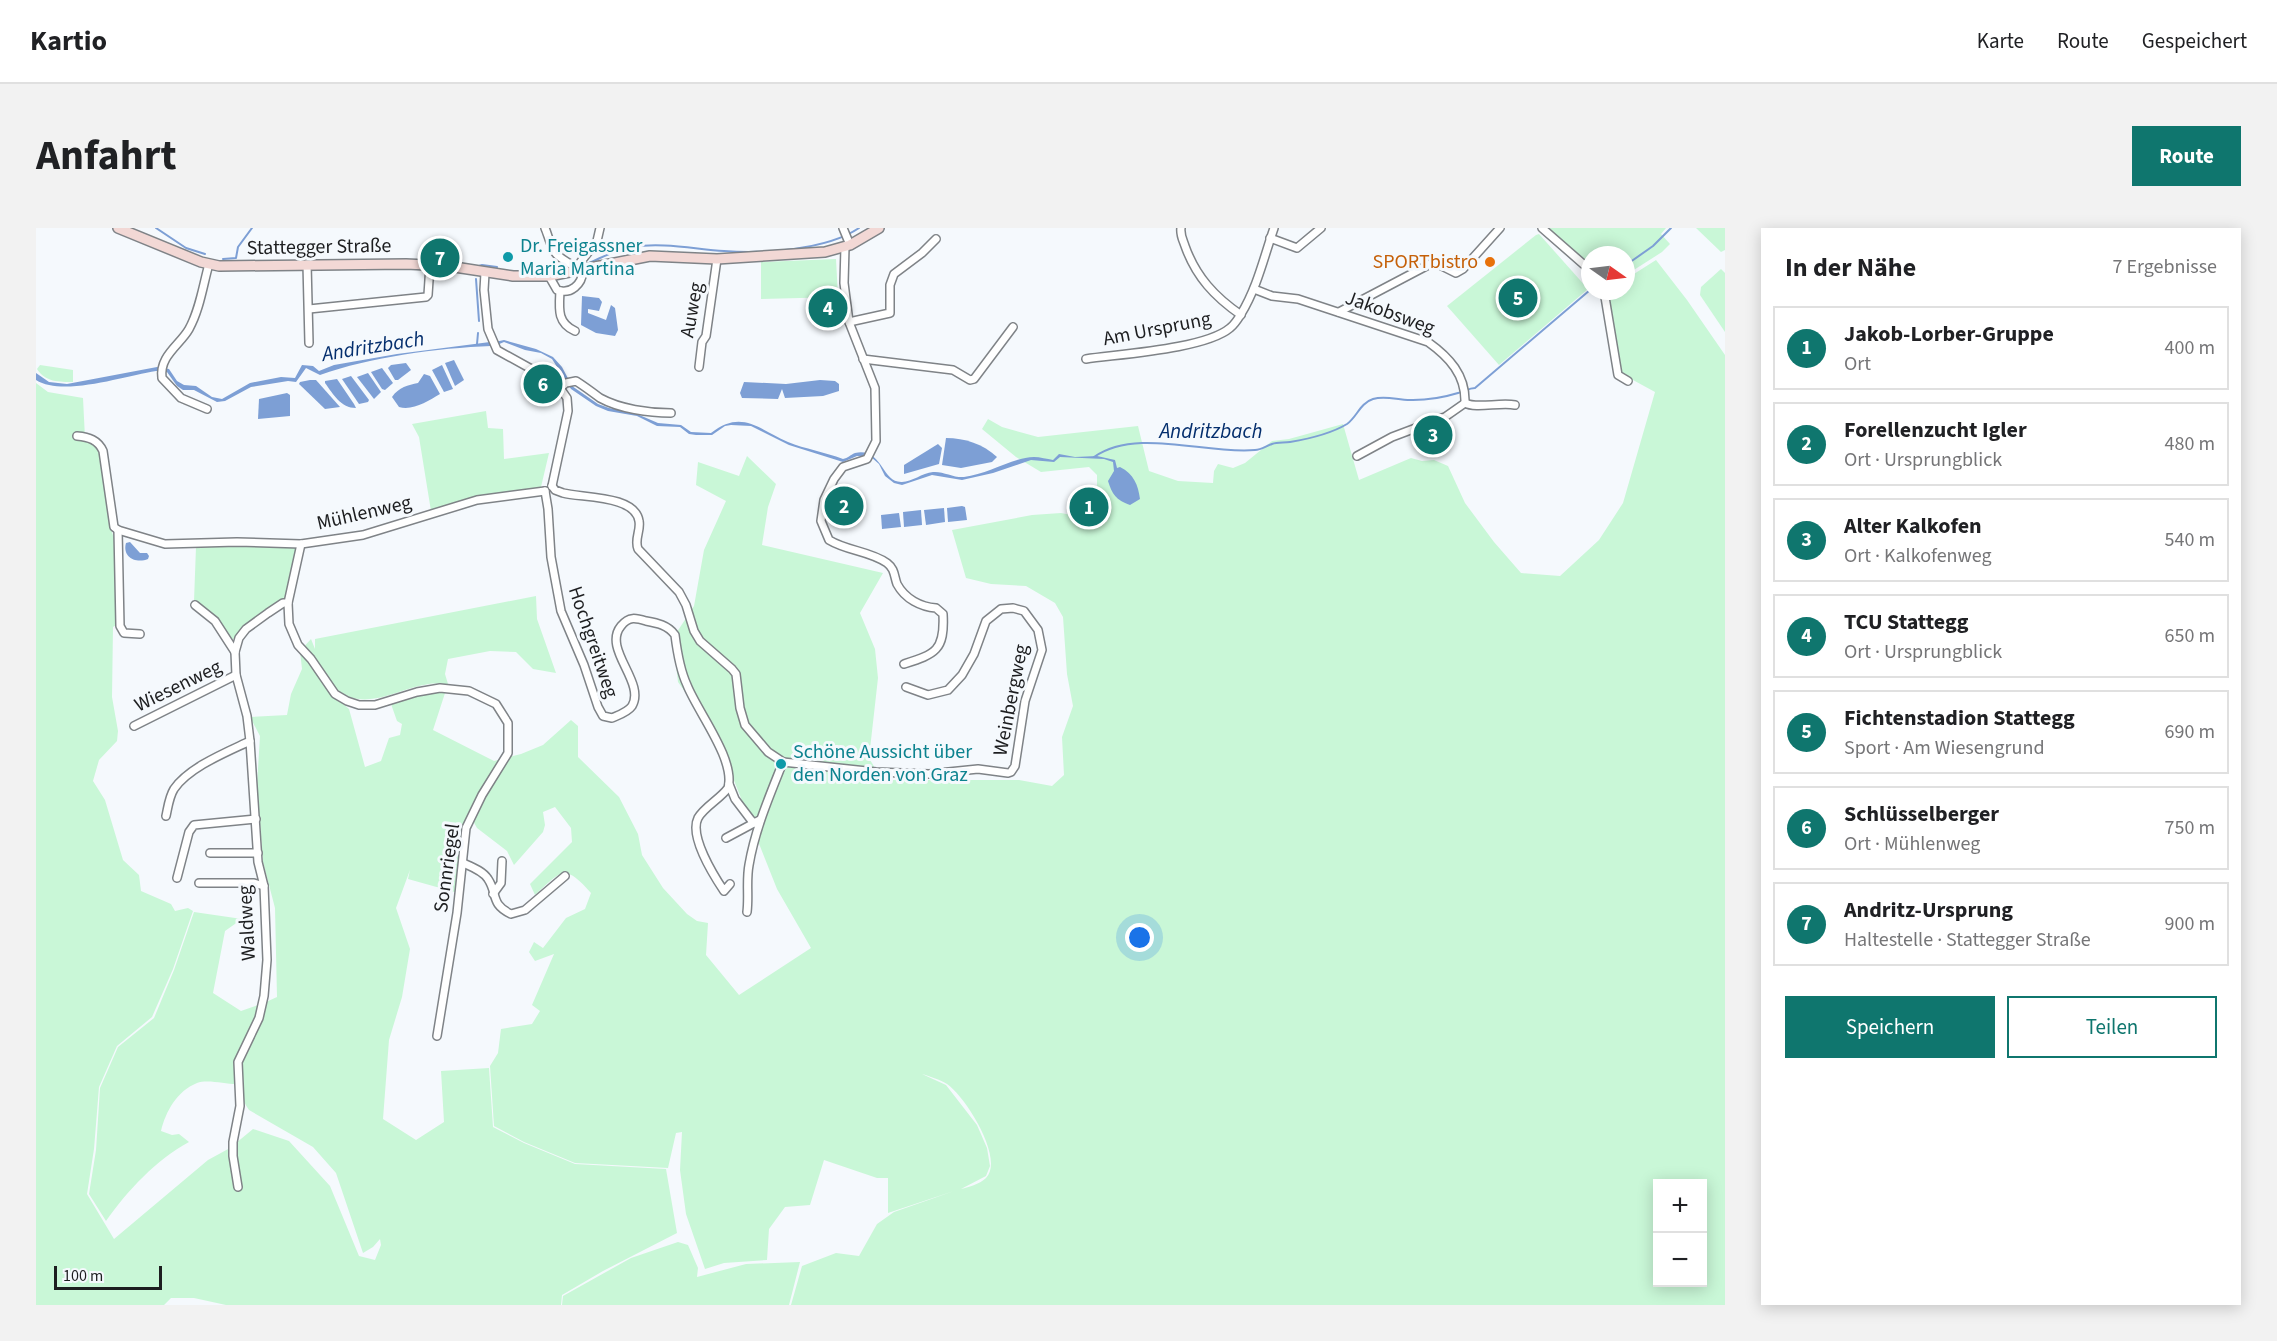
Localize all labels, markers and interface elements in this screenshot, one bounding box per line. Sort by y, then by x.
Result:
text: Kartio [30,21,107,61]
text: Karte [1977,26,2024,56]
text: Route [2057,26,2109,56]
text: Gespeichert [2142,26,2247,56]
text: Anfahrt [36,126,177,186]
button: Route [2132,126,2241,186]
street label: Stattegger Straße [246,232,392,262]
place label: Dr. Freigassner Maria Martina [520,232,643,283]
pin: 7 [420,236,460,280]
north arrow [1581,246,1635,300]
place label: SPORTbistro [1373,248,1478,276]
text: In der Nähe [1785,249,1916,286]
marker: Dr. Freigassner Maria Martina [501,250,515,264]
text: 7 Ergebnisse [2112,253,2217,281]
marker: SPORTbistro [1483,255,1497,269]
pin: 5 [1498,276,1538,320]
street label: Auweg [673,280,711,340]
street label: Jakobsweg [1341,284,1439,342]
pin: 4 [808,286,848,331]
street label: Am Ursprung [1101,305,1213,353]
text: Jakob-Lorber-Gruppe [1844,318,2054,350]
water label: Andritzbach [318,323,426,369]
text: 1 [1801,334,1812,362]
text: 400 m [2165,334,2215,362]
text: Ort [1844,350,1871,378]
pin: 6 [524,362,562,406]
pin: 3 [1414,412,1452,458]
text: Forellenzucht Igler [1844,414,2027,446]
water label: Andritzbach [1157,416,1263,446]
text: 2 [1801,430,1812,458]
text: 480 m [2165,430,2215,458]
text: Ort · Ursprungblick [1844,446,2002,474]
pin: 2 [824,484,864,528]
pin: 1 [1070,484,1108,530]
street label: Mühlenweg [314,489,414,537]
text: Alter Kalkofen [1844,510,1982,542]
text: 3 [1801,526,1812,554]
text: 540 m [2165,526,2215,554]
text: Ort · Kalkofenweg [1844,542,1992,570]
street label: Hochgreitweg [561,582,625,702]
text: TCU Stattegg [1844,606,1969,638]
text: 4 [1801,622,1812,650]
text: 650 m [2165,622,2215,650]
text: Ort · Ursprungblick [1844,638,2002,666]
street label: Weinbergweg [986,642,1036,758]
street label: Wiesenweg [130,653,226,719]
text: Fichtenstadion Stattegg [1844,702,2075,734]
text: 5 [1801,718,1812,746]
text: 690 m [2165,718,2215,746]
text: Sport · Am Wiesengrund [1844,734,2044,762]
place label: Schöne Aussicht über den Norden von Graz [793,738,972,789]
marker: Schöne Aussicht über den Norden von Graz [774,757,788,771]
text: Schlüsselberger [1844,798,1999,830]
text: 6 [1801,814,1812,842]
text: 750 m [2165,814,2215,842]
street label: Sonnriegel [427,822,467,914]
text: Ort · Mühlenweg [1844,830,1980,858]
street label: Waldweg [231,884,263,962]
text: Andritz-Ursprung [1844,894,2013,926]
text: 7 [1801,910,1812,938]
text: 900 m [2165,910,2215,938]
your location [1125,923,1154,952]
text: Haltestelle · Stattegger Straße [1844,926,2091,954]
button: Speichern [1785,996,1995,1058]
button: Teilen [2007,996,2217,1058]
map controls [1653,1179,1707,1287]
button: + [1653,1179,1707,1233]
button: − [1653,1233,1707,1287]
scale bar [54,1263,162,1290]
text: 100 m [63,1265,103,1287]

